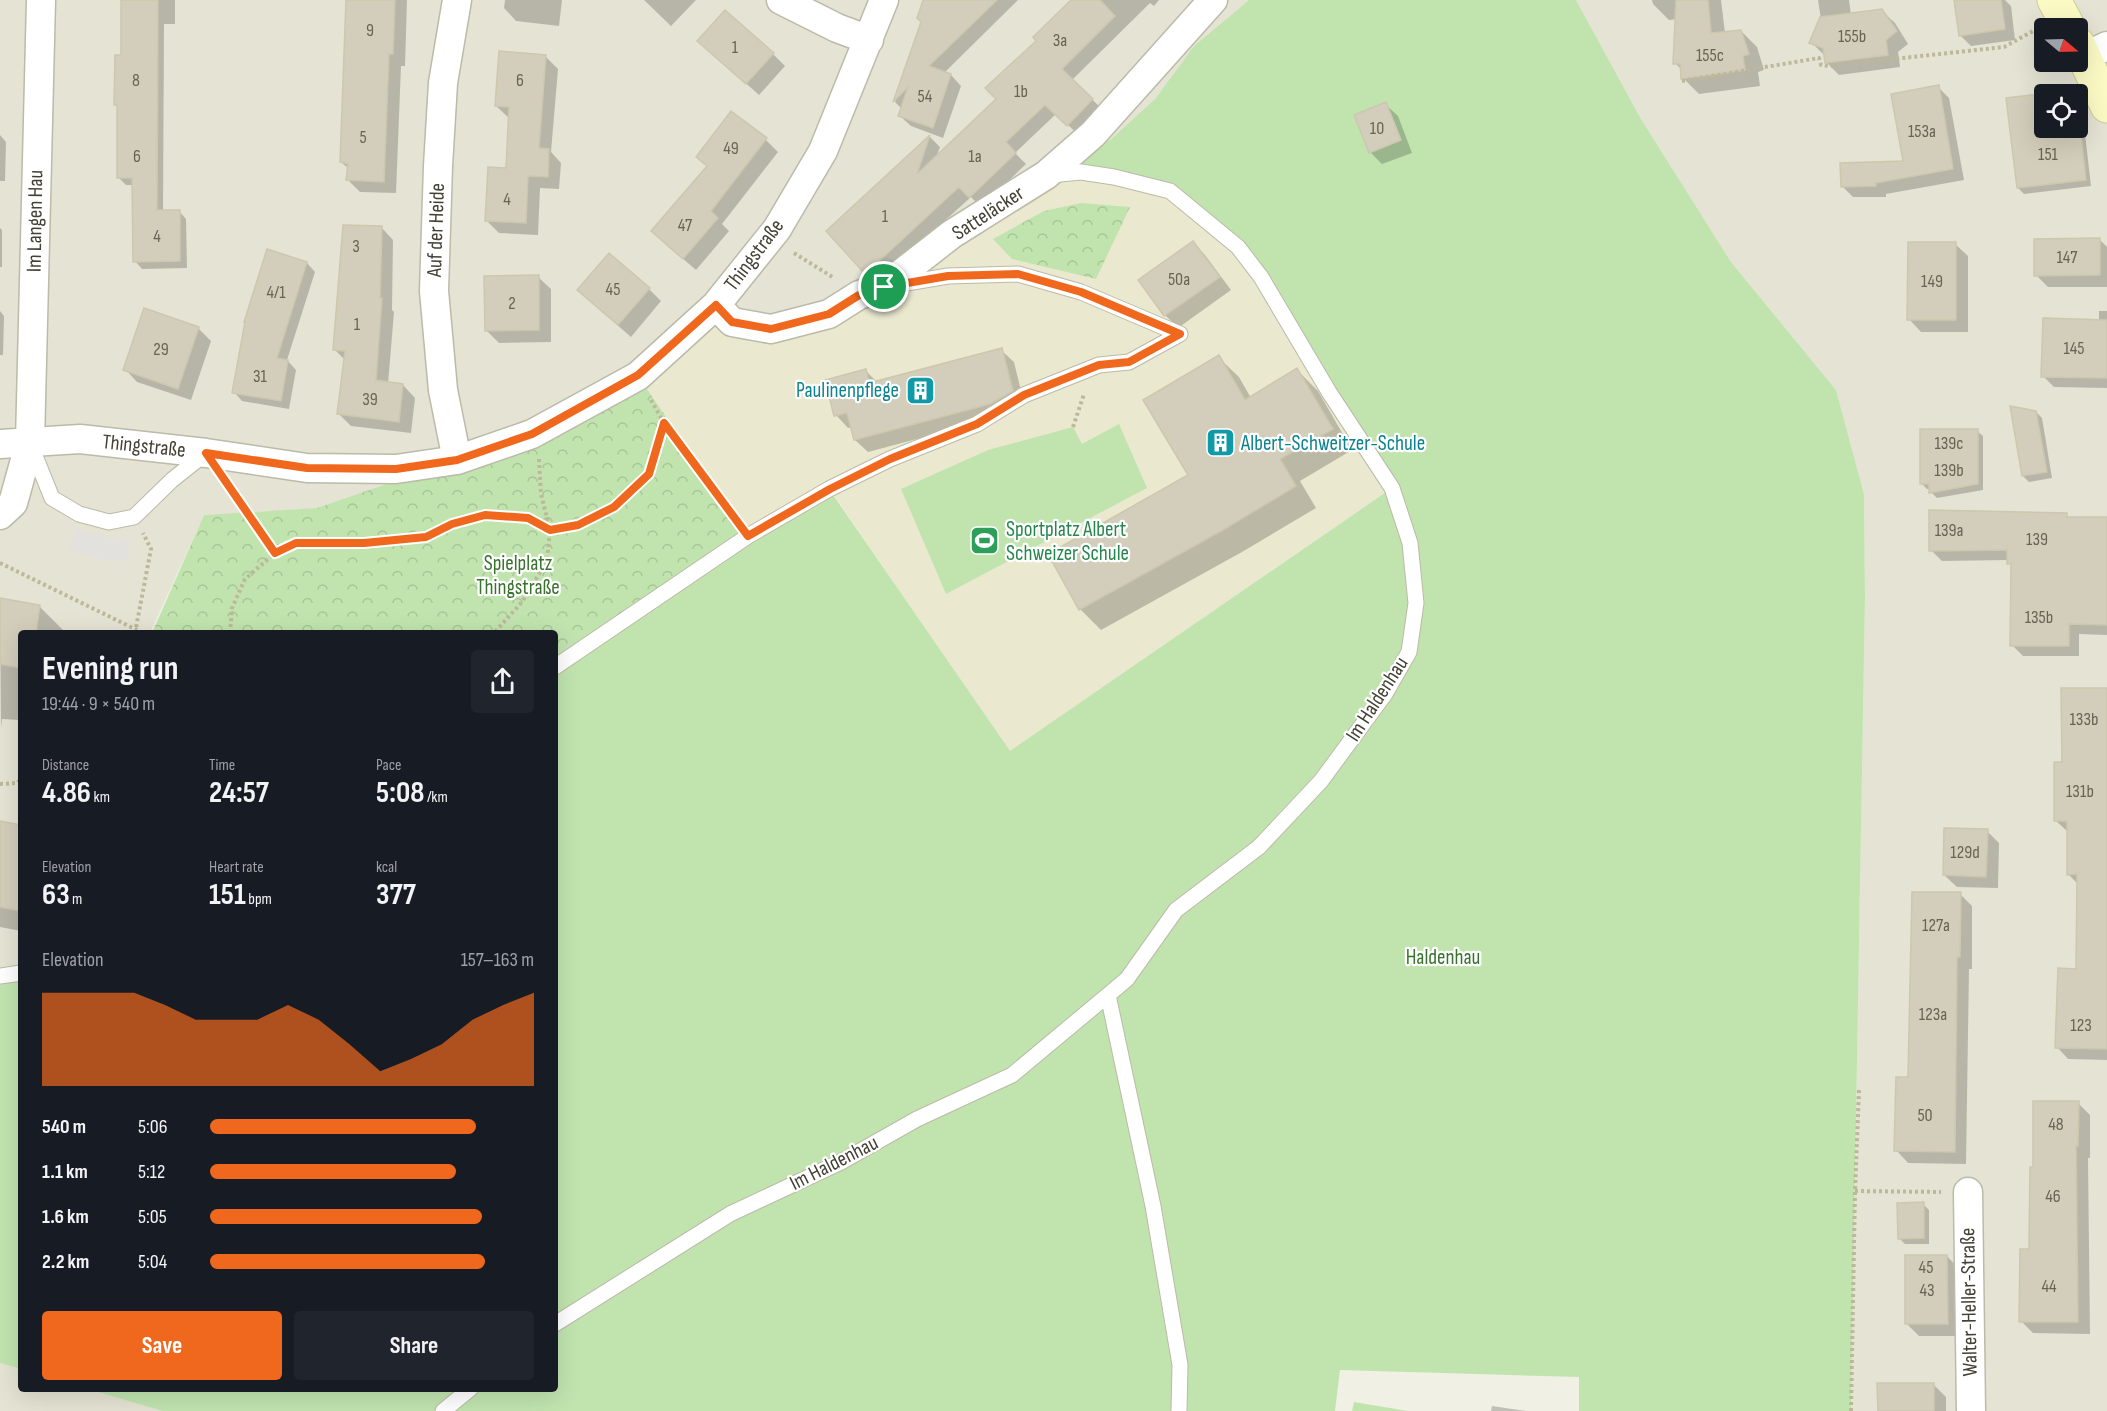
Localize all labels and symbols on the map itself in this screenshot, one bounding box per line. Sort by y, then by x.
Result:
north arrow [2034,18,2088,72]
house number: 9 [366,20,374,41]
house number: 155b [1838,26,1866,47]
house number: 3a [1053,30,1067,51]
house number: 1 [732,37,739,58]
house number: 155c [1696,45,1724,66]
house number: 8 [132,70,140,91]
house number: 6 [516,70,524,91]
house number: 1b [1014,81,1028,102]
house number: 54 [918,86,933,107]
house number: 10 [1370,118,1384,139]
house number: 153a [1908,121,1936,142]
house number: 5 [359,127,367,148]
house number: 49 [723,138,739,159]
house number: 151 [2038,144,2059,165]
house number: 6 [133,146,141,167]
house number: 1a [968,146,982,167]
street label: Im Langen Hau [22,170,48,272]
street label: Satteläcker [947,181,1029,245]
street label: Auf der Heide [422,183,450,278]
house number: 4 [503,189,511,210]
house number: 1 [882,206,889,227]
street label: Thingstraße [719,214,789,296]
house number: 47 [678,215,693,236]
house number: 4 [153,226,161,247]
house number: 3 [352,236,360,257]
house number: 147 [2057,247,2078,268]
pin [858,261,909,312]
house number: 50a [1168,269,1190,290]
house number: 149 [1921,271,1943,292]
house number: 45 [606,279,620,300]
house number: 4/1 [266,282,286,303]
house number: 2 [508,293,516,314]
house number: 1 [354,314,361,335]
house number: 145 [2063,338,2085,359]
house number: 29 [153,339,169,360]
house number: 31 [253,366,268,387]
building icon: Paulinenpflege [904,374,936,406]
place label: Paulinenpflege [796,378,899,403]
house number: 39 [362,389,378,410]
building icon: Albert-Schweitzer-Schule [1204,427,1236,459]
street label: Thingstraße [101,429,187,463]
place label: Albert-Schweitzer-Schule [1240,431,1425,456]
house number: 139c [1934,433,1964,454]
house number: 139b [1934,460,1964,481]
place label: Sportplatz Albert Schweizer Schule [1006,517,1129,566]
house number: 139a [1935,520,1963,541]
sports icon: Sportplatz Albert Schweizer Schule [969,525,1001,557]
house number: 139 [2026,529,2048,550]
park label: Spielplatz Thingstraße [476,551,560,600]
house number: 135b [2025,607,2053,628]
street label: Im Haldenhau [1340,652,1414,746]
house number: 133b [2070,709,2098,730]
house number: 131b [2066,781,2094,802]
house number: 129d [1950,842,1980,863]
house number: 127a [1922,915,1950,936]
park label: Haldenhau [1406,945,1480,970]
house number: 123a [1919,1004,1947,1025]
house number: 123 [2070,1015,2092,1036]
house number: 50 [1917,1105,1933,1126]
house number: 48 [2048,1114,2064,1135]
street label: Im Haldenhau [786,1130,882,1196]
house number: 46 [2045,1186,2061,1207]
street label: Walter-Heller-Straße [1955,1227,1983,1377]
house number: 45 [1919,1257,1933,1278]
house number: 44 [2041,1276,2057,1297]
house number: 43 [1919,1280,1935,1301]

